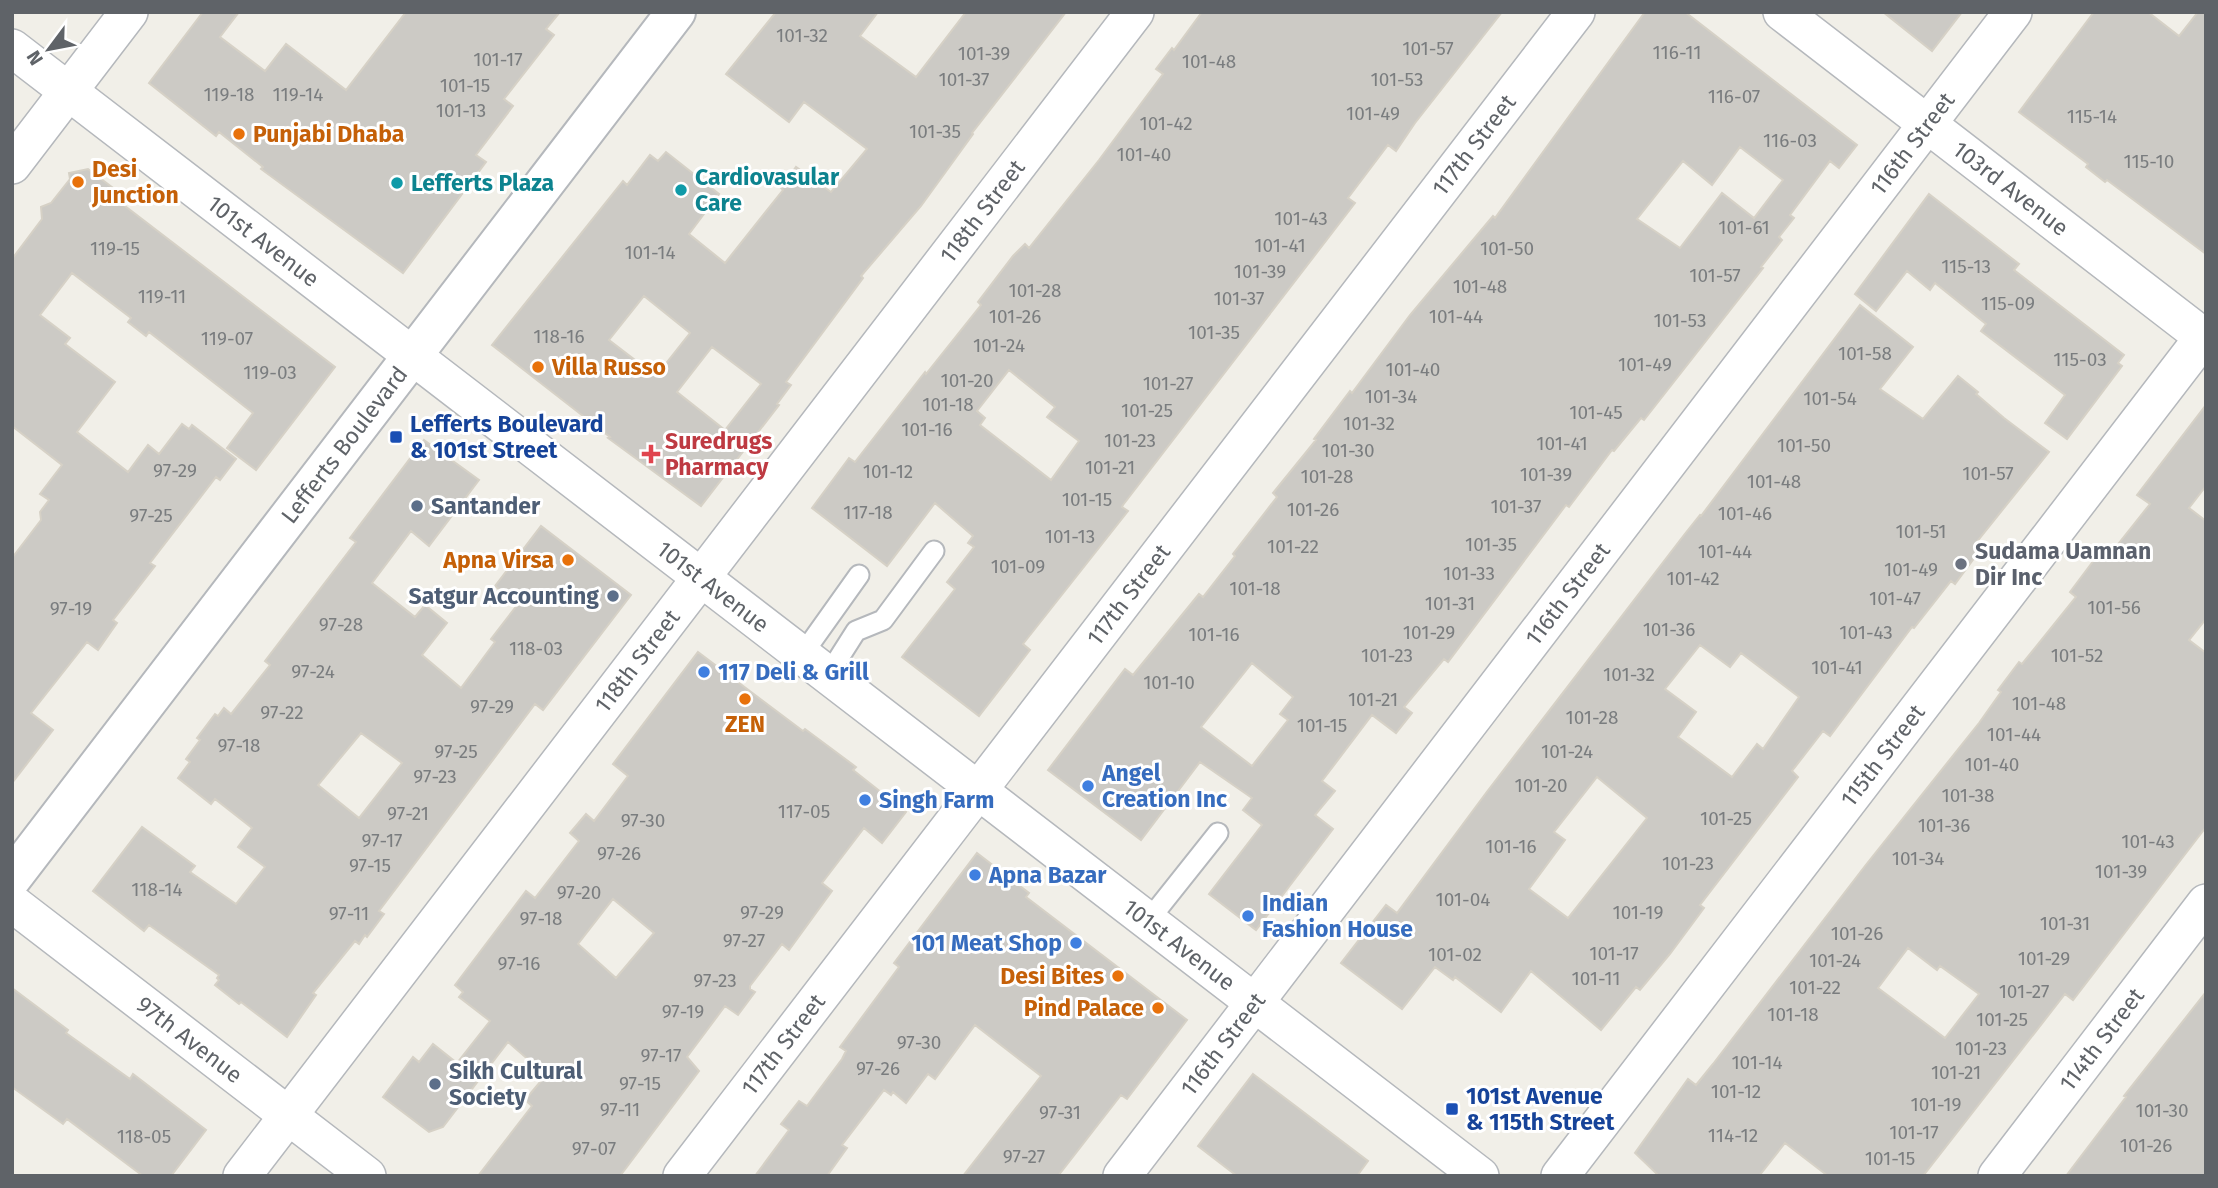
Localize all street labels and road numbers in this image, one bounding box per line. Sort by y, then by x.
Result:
street label: 116th Street [1864,86,1961,201]
street label: 117th Street [1426,88,1522,201]
street label: 103rd Avenue [1947,135,2074,242]
street label: 118th Street [934,153,1031,268]
street label: 101st Avenue [202,189,325,293]
street label: Lefferts Boulevard [275,361,413,529]
street label: 101st Avenue [651,535,775,638]
street label: 116th Street [1519,536,1616,651]
street label: 117th Street [1081,538,1177,651]
street label: 118th Street [589,603,686,718]
street label: 115th Street [1835,698,1931,812]
street label: 101st Avenue [1118,893,1241,997]
street label: 114th Street [2053,982,2150,1096]
street label: 116th Street [1175,987,1272,1101]
street label: 117th Street [735,988,831,1101]
street label: 97th Avenue [131,990,248,1089]

